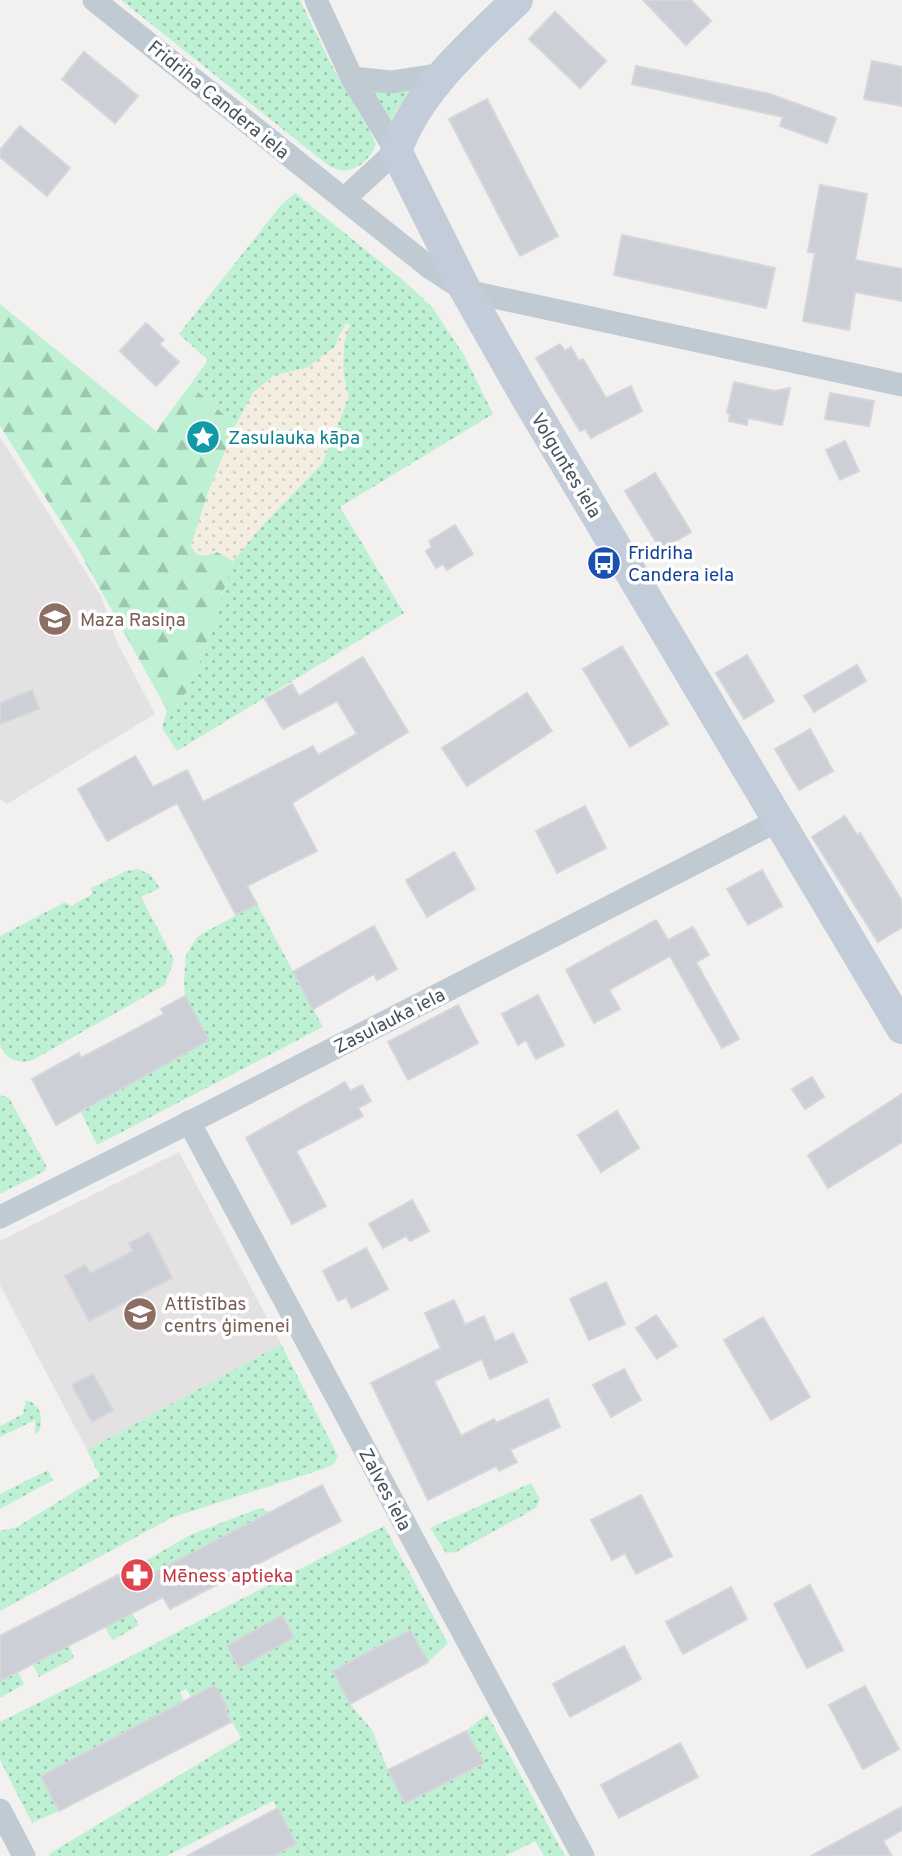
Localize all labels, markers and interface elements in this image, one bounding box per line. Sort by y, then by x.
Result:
street label: Fridriha Candera iela [142,36,293,165]
street label: Volguntes iela [524,409,606,523]
place icon: Zasulauka kāpa [184,418,222,456]
place label: Zasulauka kāpa [228,427,360,451]
place label: Fridriha Candera iela [628,542,734,588]
bus stop icon: Fridriha Candera iela [585,544,623,582]
school or university icon: Maza Rasiņa [36,600,74,638]
place label: Maza Rasiņa [80,609,186,633]
street label: Zasulauka iela [330,984,449,1060]
place label: Attīstības centrs ģimenei [164,1293,290,1339]
school or university icon: Attīstības centrs ģimenei [121,1295,159,1333]
street label: Zalves iela [352,1444,416,1535]
pharmacy icon: Mēness aptieka [118,1556,156,1594]
place label: Mēness aptieka [162,1565,293,1589]

